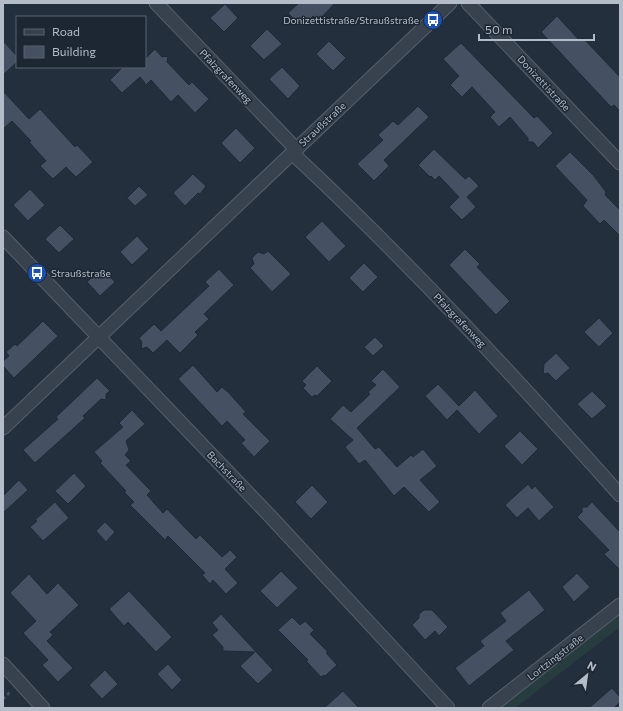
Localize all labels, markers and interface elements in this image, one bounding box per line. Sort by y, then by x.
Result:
bus stop icon: Donizettistraße/Straußstraße [422,9,444,31]
place label: Donizettistraße/Straußstraße [283,14,419,26]
legend [16,16,146,68]
scale bar [479,16,594,42]
text: 50 m [485,22,513,36]
text: Road [52,24,80,38]
text: Building [52,44,96,58]
street label: Pfalzgrafenweg [197,46,255,106]
street label: Donizettistraße [515,53,573,113]
street label: Straußstraße [296,99,348,149]
bus stop icon: Straußstraße [26,262,48,284]
place label: Straußstraße [51,267,111,279]
street label: Pfalzgrafenweg [431,290,489,350]
street label: Bachstraße [205,448,249,494]
street label: Lortzingstraße [525,631,585,683]
north arrow [567,655,607,695]
text: N [585,658,599,674]

